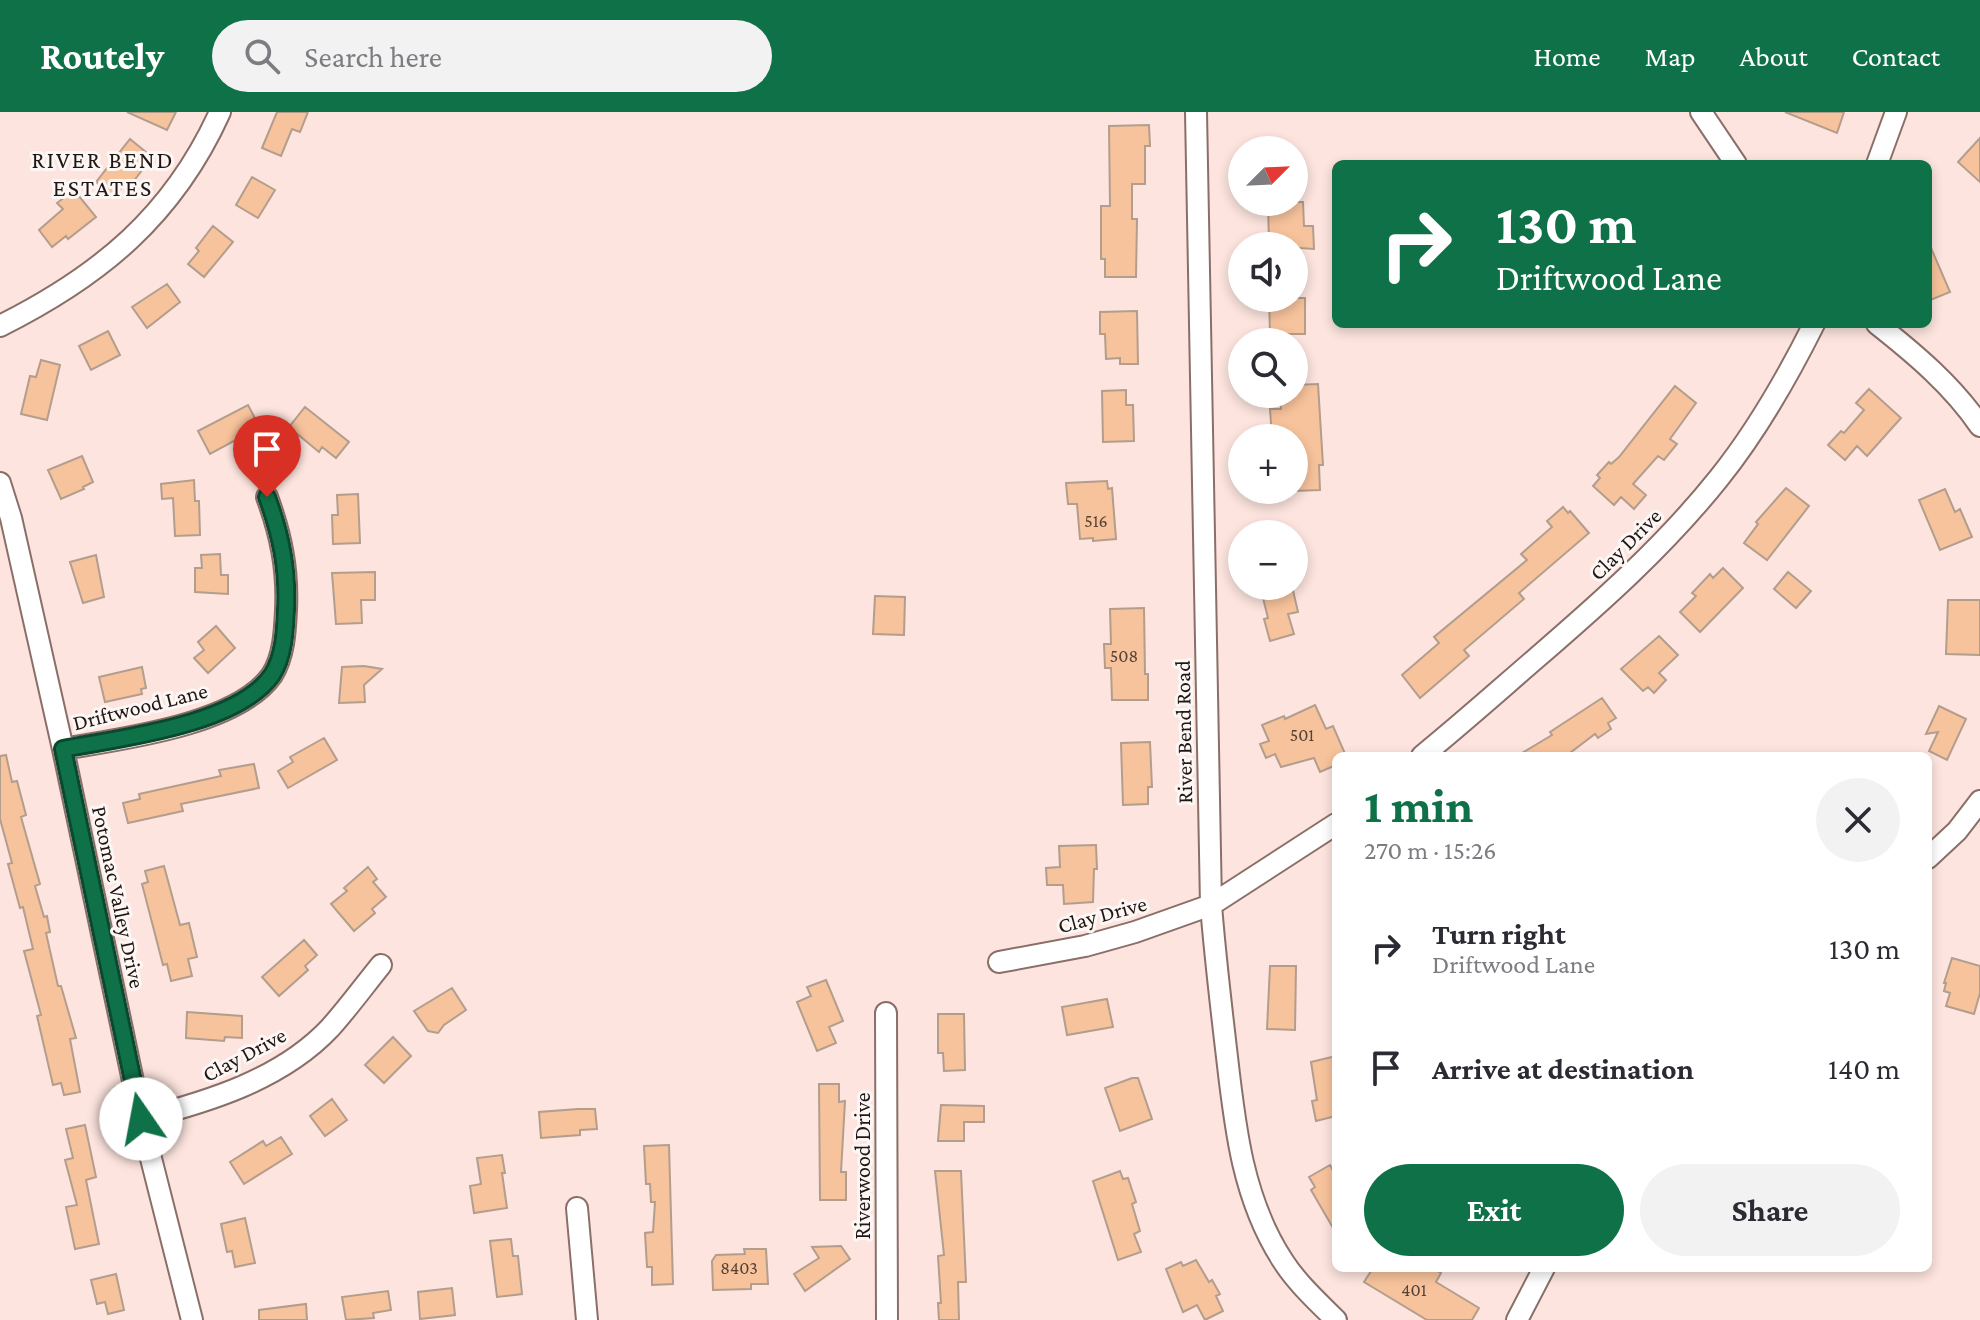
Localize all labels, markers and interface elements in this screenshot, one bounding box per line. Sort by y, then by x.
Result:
search box [212,20,772,92]
icon: search [240,34,284,78]
text: Routely [40,35,164,77]
text: Search here [304,40,442,73]
text: Home [1534,41,1601,72]
text: Map [1645,41,1696,72]
text: About [1740,41,1808,72]
text: Contact [1852,41,1940,72]
north arrow [1228,136,1308,216]
map controls [1228,136,1308,600]
district label: RIVER BEND ESTATES [31,146,175,201]
icon: right [1364,192,1468,296]
text: 130 m [1496,193,1637,255]
button: sound [1228,232,1308,312]
text: Driftwood Lane [1496,258,1722,298]
button: search [1228,328,1308,408]
pin [233,415,301,497]
button: + [1228,424,1308,504]
icon: arrive [245,427,289,471]
street label: Clay Drive [1584,503,1666,585]
house number: 516 [1084,511,1108,531]
button: − [1228,520,1308,600]
house number: 508 [1110,646,1138,666]
street label: River Bend Road [1170,660,1197,804]
street label: Driftwood Lane [70,678,210,735]
house number: 501 [1290,725,1314,745]
button: close [1816,778,1900,862]
text: 1 min [1364,779,1473,832]
street label: Potomac Valley Drive [87,804,150,991]
text: 270 m · 15:26 [1364,836,1497,865]
street label: Clay Drive [1055,891,1149,938]
text: Turn right [1432,917,1566,950]
icon: right [1364,926,1408,970]
text: 130 m [1829,932,1900,965]
text: Driftwood Lane [1432,950,1595,979]
street label: Clay Drive [198,1022,290,1087]
icon: arrive [1364,1046,1408,1090]
text: Arrive at destination [1432,1052,1694,1085]
text: 140 m [1828,1052,1900,1085]
position arrow [99,1077,183,1161]
street label: Riverwood Drive [850,1093,875,1239]
button: Exit [1364,1164,1624,1256]
button: Share [1640,1164,1900,1256]
house number: 8403 [720,1258,758,1278]
house number: 401 [1401,1280,1427,1300]

